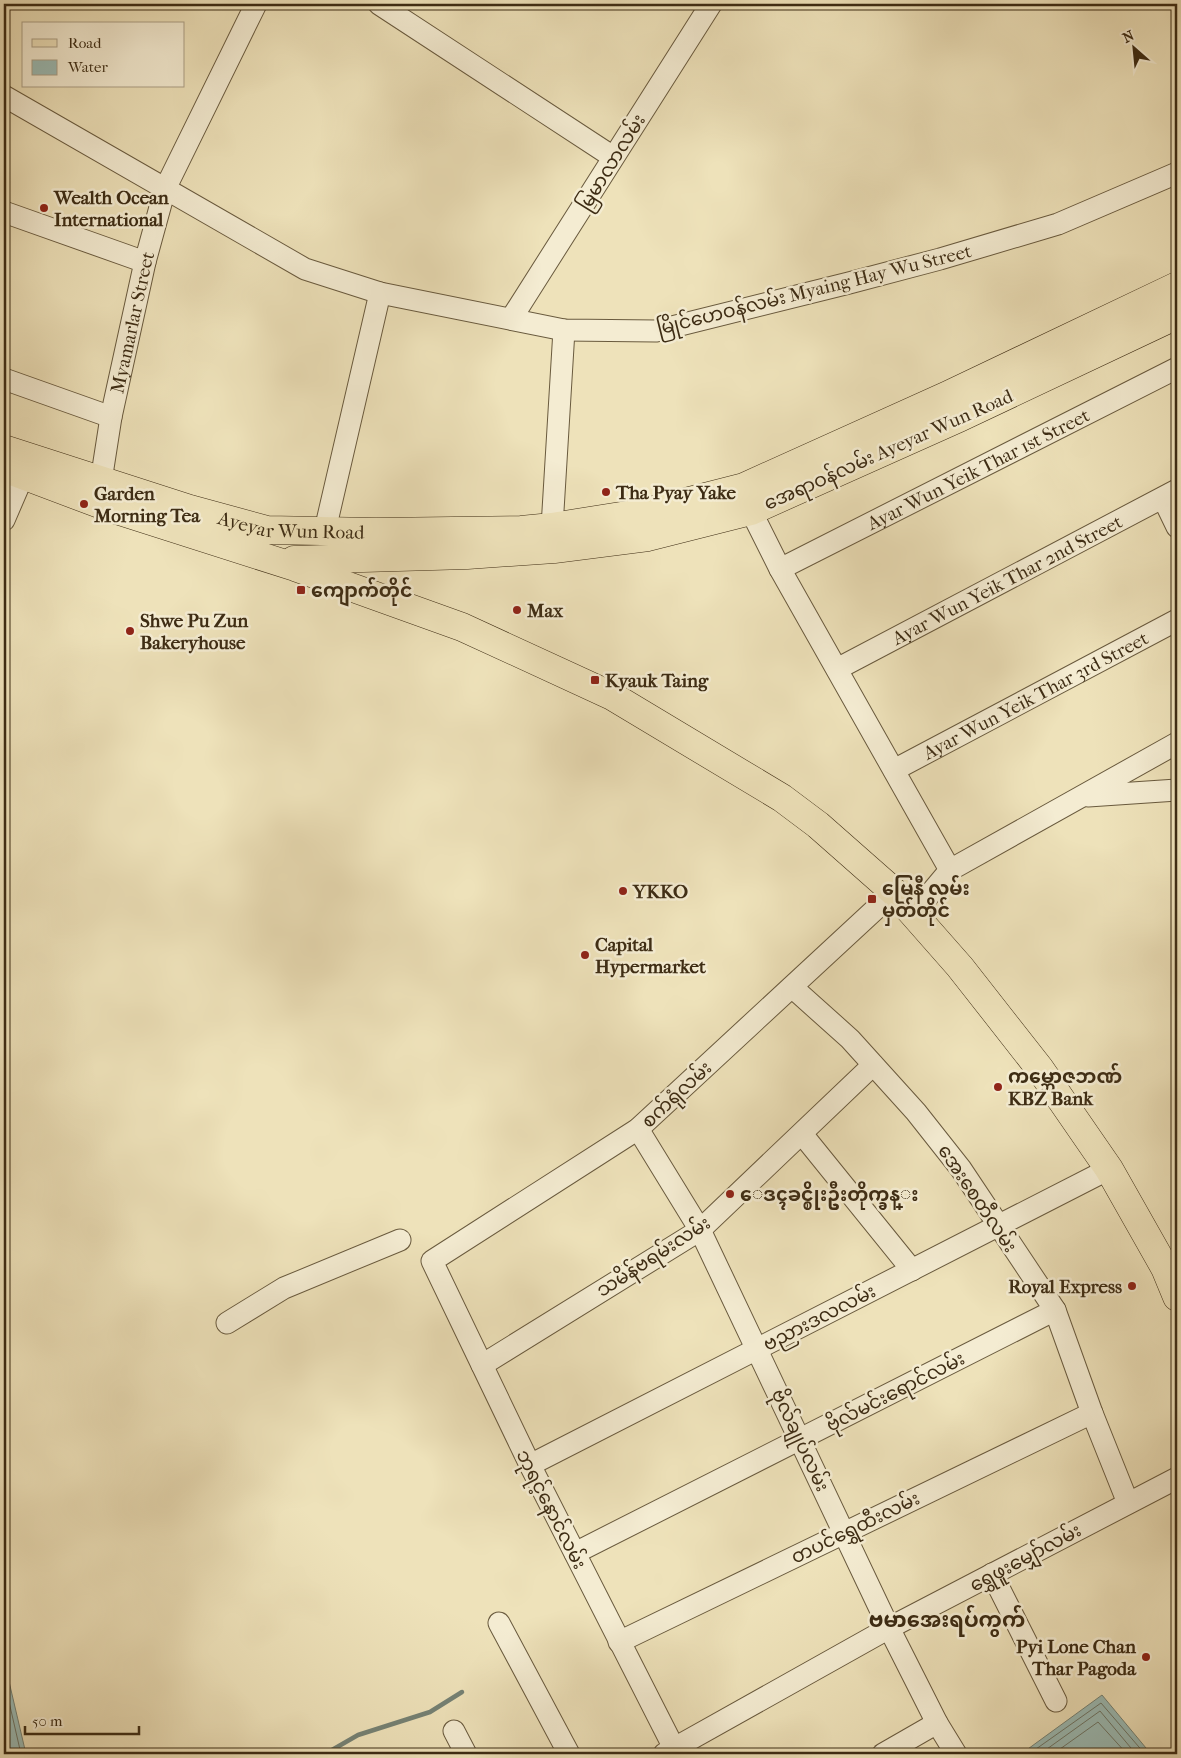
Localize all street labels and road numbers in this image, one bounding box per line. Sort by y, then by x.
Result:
street label: မြမာလာလမ်း [570,108,654,217]
street label: မြိုင်ဟေဝန်လမ်း Myaing Hay Wu Street [654,236,975,344]
street label: Myamarlar Street [106,249,159,396]
street label: အေရာဝန်လမ်း Ayeyar Wun Road [759,381,1018,518]
street label: Ayar Wun Yeik Thar 1st Street [863,404,1094,536]
street label: Ayeyar Wun Road [215,507,365,544]
street label: Ayar Wun Yeik Thar 2nd Street [888,511,1126,650]
street label: Ayar Wun Yeik Thar 3rd Street [919,627,1152,765]
street label: စက်ရုံလမ်း [634,1054,720,1136]
street label: အေးစေတီလမ်း [933,1138,1025,1257]
street label: သမိန်ဗရမ်းလမ်း [590,1209,717,1305]
street label: ဗညားဒလလမ်း [758,1276,881,1359]
street label: ဗိုလ်မင်းရောင်လမ်း [821,1344,971,1441]
street label: ဗိုလ်ချုပ်လမ်း [762,1384,837,1497]
street label: ဘုရင့်နောင်လမ်း [507,1444,594,1575]
street label: တပင်ရွှေထီးလမ်း [786,1484,925,1572]
street label: ရွှေဖူးမျှော်လမ်း [964,1516,1087,1601]

